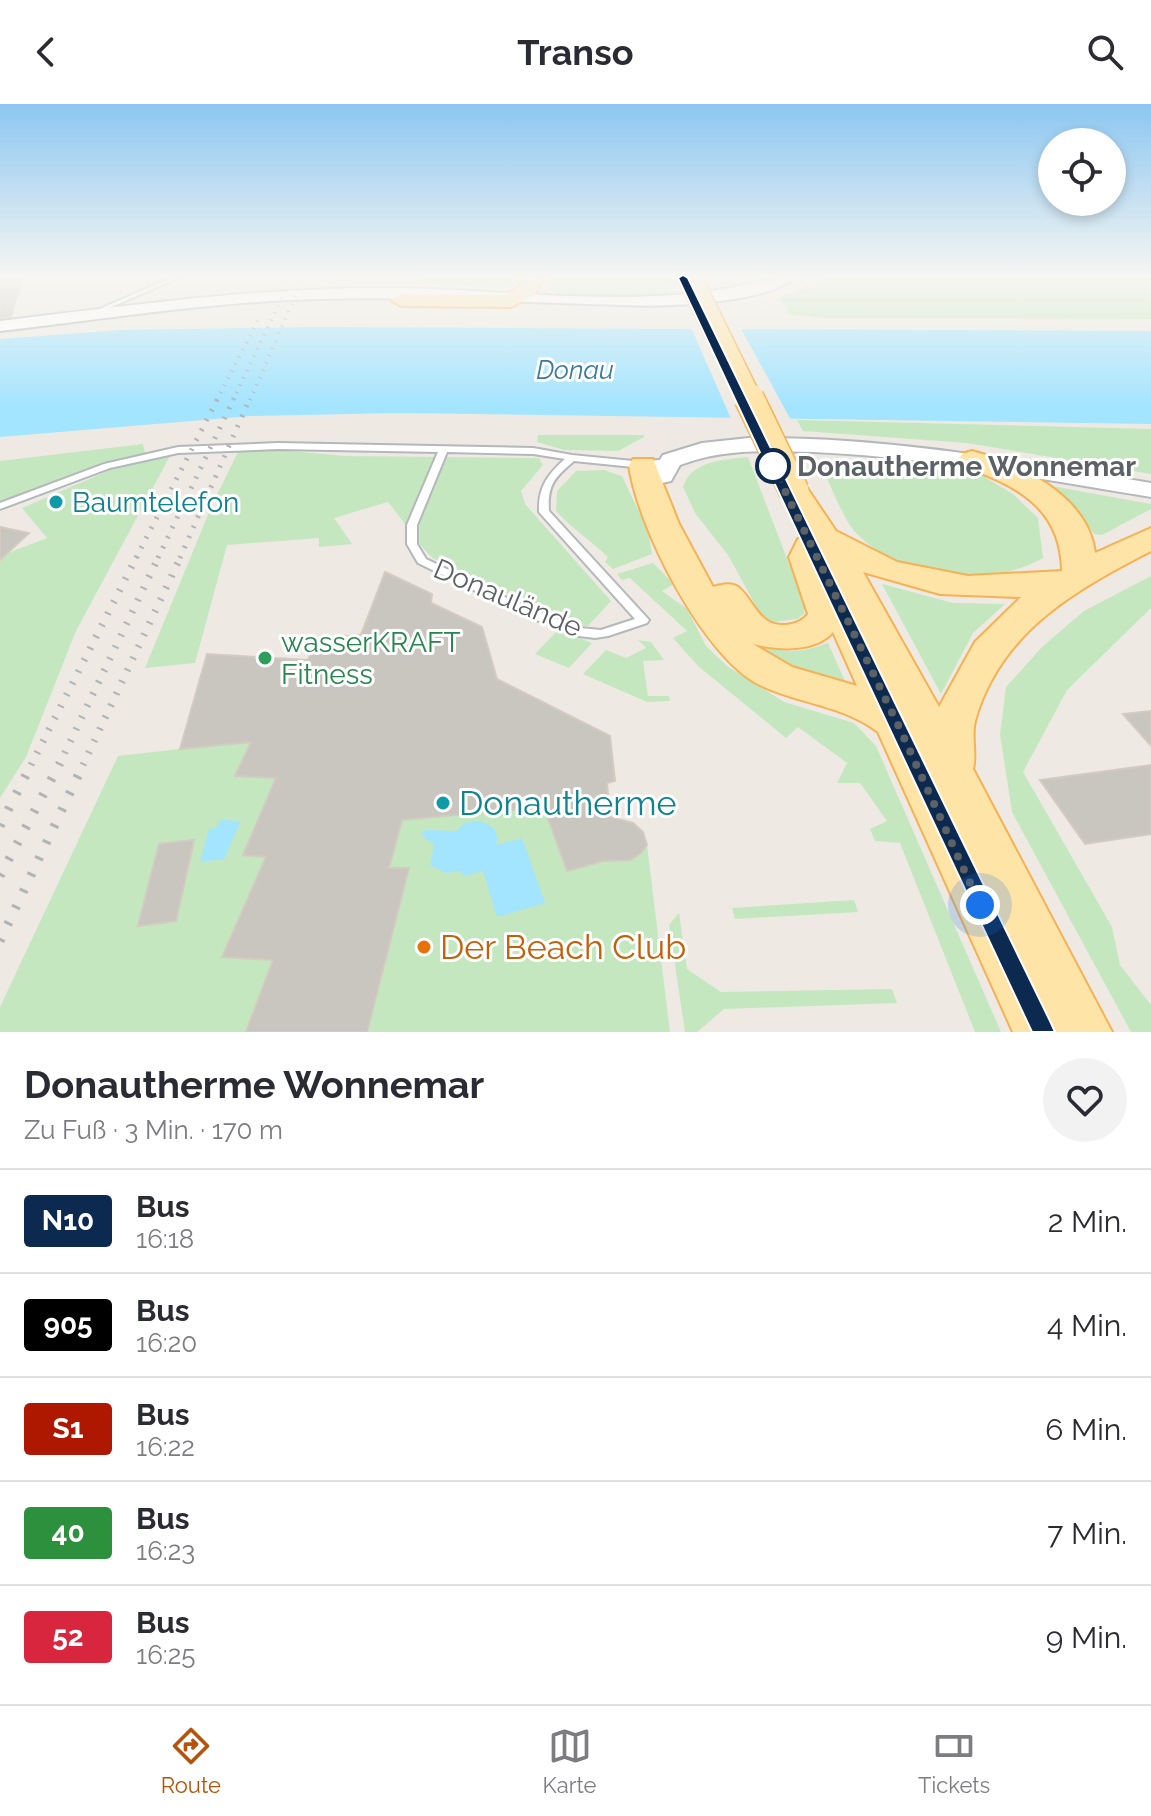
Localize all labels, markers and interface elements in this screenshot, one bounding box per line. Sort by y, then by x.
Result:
icon: back [24,30,68,74]
icon: search [1083,30,1127,74]
text: Transo [517,31,634,73]
map controls [1038,128,1126,216]
button: locate [1038,128,1126,216]
water label: Donau [536,355,614,385]
marker: Donautherme Wonnemar [756,449,790,483]
place label: Donautherme Wonnemar [797,450,1136,483]
place label: Baumtelefon [72,486,239,519]
marker: Baumtelefon [47,493,65,511]
street label: Donaulände [429,552,587,644]
place label: wasserKRAFT Fitness [281,626,461,691]
marker: wasserKRAFT Fitness [256,649,274,667]
place label: Donautherme [459,783,676,823]
marker: Donautherme [434,794,452,812]
your location [960,885,1000,925]
place label: Der Beach Club [440,927,686,967]
marker: Der Beach Club [415,938,433,956]
button: heart [1043,1058,1127,1142]
text: Donautherme Wonnemar [24,1062,484,1107]
text: Zu Fuß · 3 Min. · 170 m [24,1115,283,1145]
text: Bus [136,1189,190,1224]
text: N10 [42,1204,94,1237]
text: 2 Min. [1048,1204,1127,1239]
text: 16:18 [136,1224,194,1254]
text: Bus [136,1293,190,1328]
text: 905 [43,1308,93,1341]
text: 4 Min. [1047,1308,1127,1343]
text: 16:20 [136,1328,197,1358]
text: Bus [136,1397,190,1432]
text: S1 [53,1412,84,1445]
text: 6 Min. [1045,1412,1127,1447]
text: 16:22 [136,1432,195,1462]
text: Bus [136,1501,190,1536]
text: 40 [51,1516,85,1549]
text: 7 Min. [1047,1516,1127,1551]
text: 16:23 [136,1536,195,1566]
text: Bus [136,1605,190,1640]
text: 52 [52,1620,84,1653]
text: 9 Min. [1046,1620,1127,1655]
text: 16:25 [136,1640,195,1670]
tab: Route [161,1724,221,1798]
tab: Karte [543,1724,597,1798]
tab: Tickets [918,1724,990,1798]

